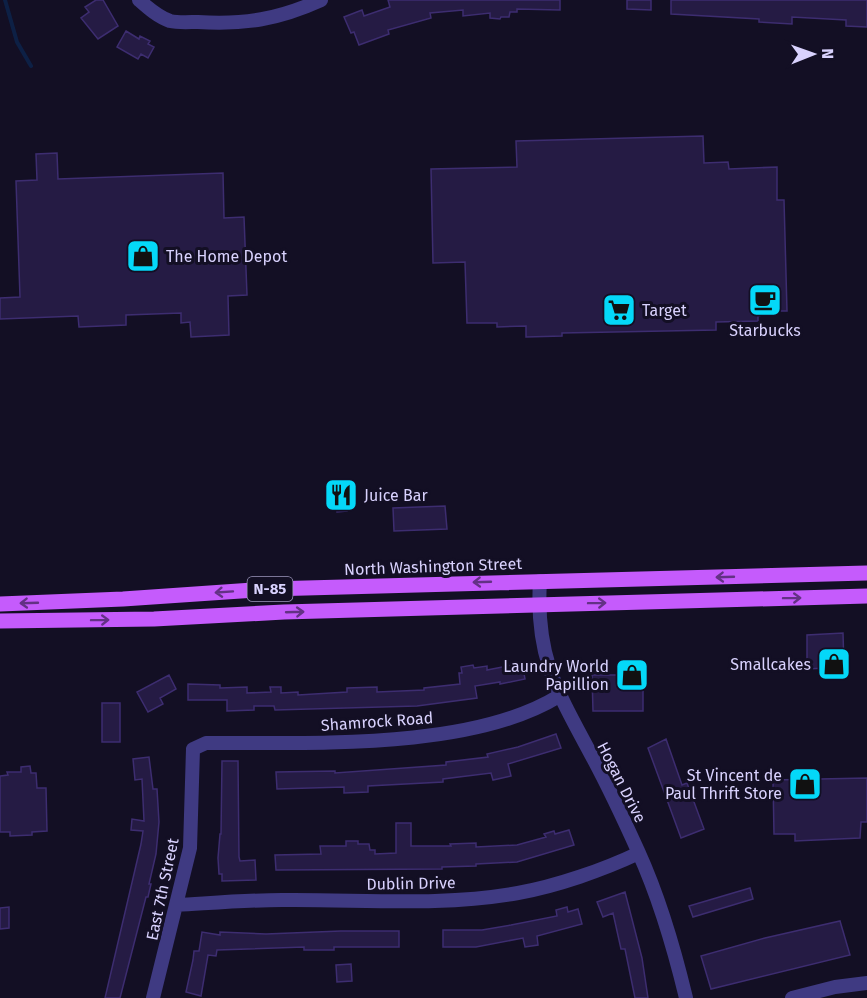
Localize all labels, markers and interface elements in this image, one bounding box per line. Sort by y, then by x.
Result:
north arrow [783,24,843,84]
text: N [818,48,837,59]
shop icon: The Home Depot [125,238,161,274]
place label: The Home Depot [166,247,287,266]
cafe icon: Starbucks [747,282,783,318]
supermarket icon: Target [601,292,637,328]
place label: Target [642,301,687,320]
place label: Starbucks [729,321,801,340]
restaurant icon: Juice Bar [323,477,359,513]
place label: Juice Bar [364,486,428,505]
street label: North Washington Street [344,554,523,579]
one-way arrow [715,571,735,582]
road number: N-85 [248,577,292,601]
one-way arrow [472,577,492,588]
one-way arrow [214,587,234,598]
one-way arrow [781,592,801,604]
one-way arrow [20,597,40,608]
one-way arrow [586,597,606,608]
one-way arrow [285,606,305,617]
one-way arrow [90,614,110,626]
shop icon: Smallcakes [816,646,852,682]
place label: Smallcakes [730,655,811,674]
place label: Laundry World Papillion [503,657,609,694]
shop icon: Laundry World Papillion [614,657,650,693]
street label: Shamrock Road [320,708,434,735]
street label: Hogan Drive [593,739,650,826]
place label: St Vincent de Paul Thrift Store [665,766,782,803]
shop icon: St Vincent de Paul Thrift Store [787,766,823,802]
street label: East 7th Street [142,836,183,942]
street label: Dublin Drive [366,873,456,894]

